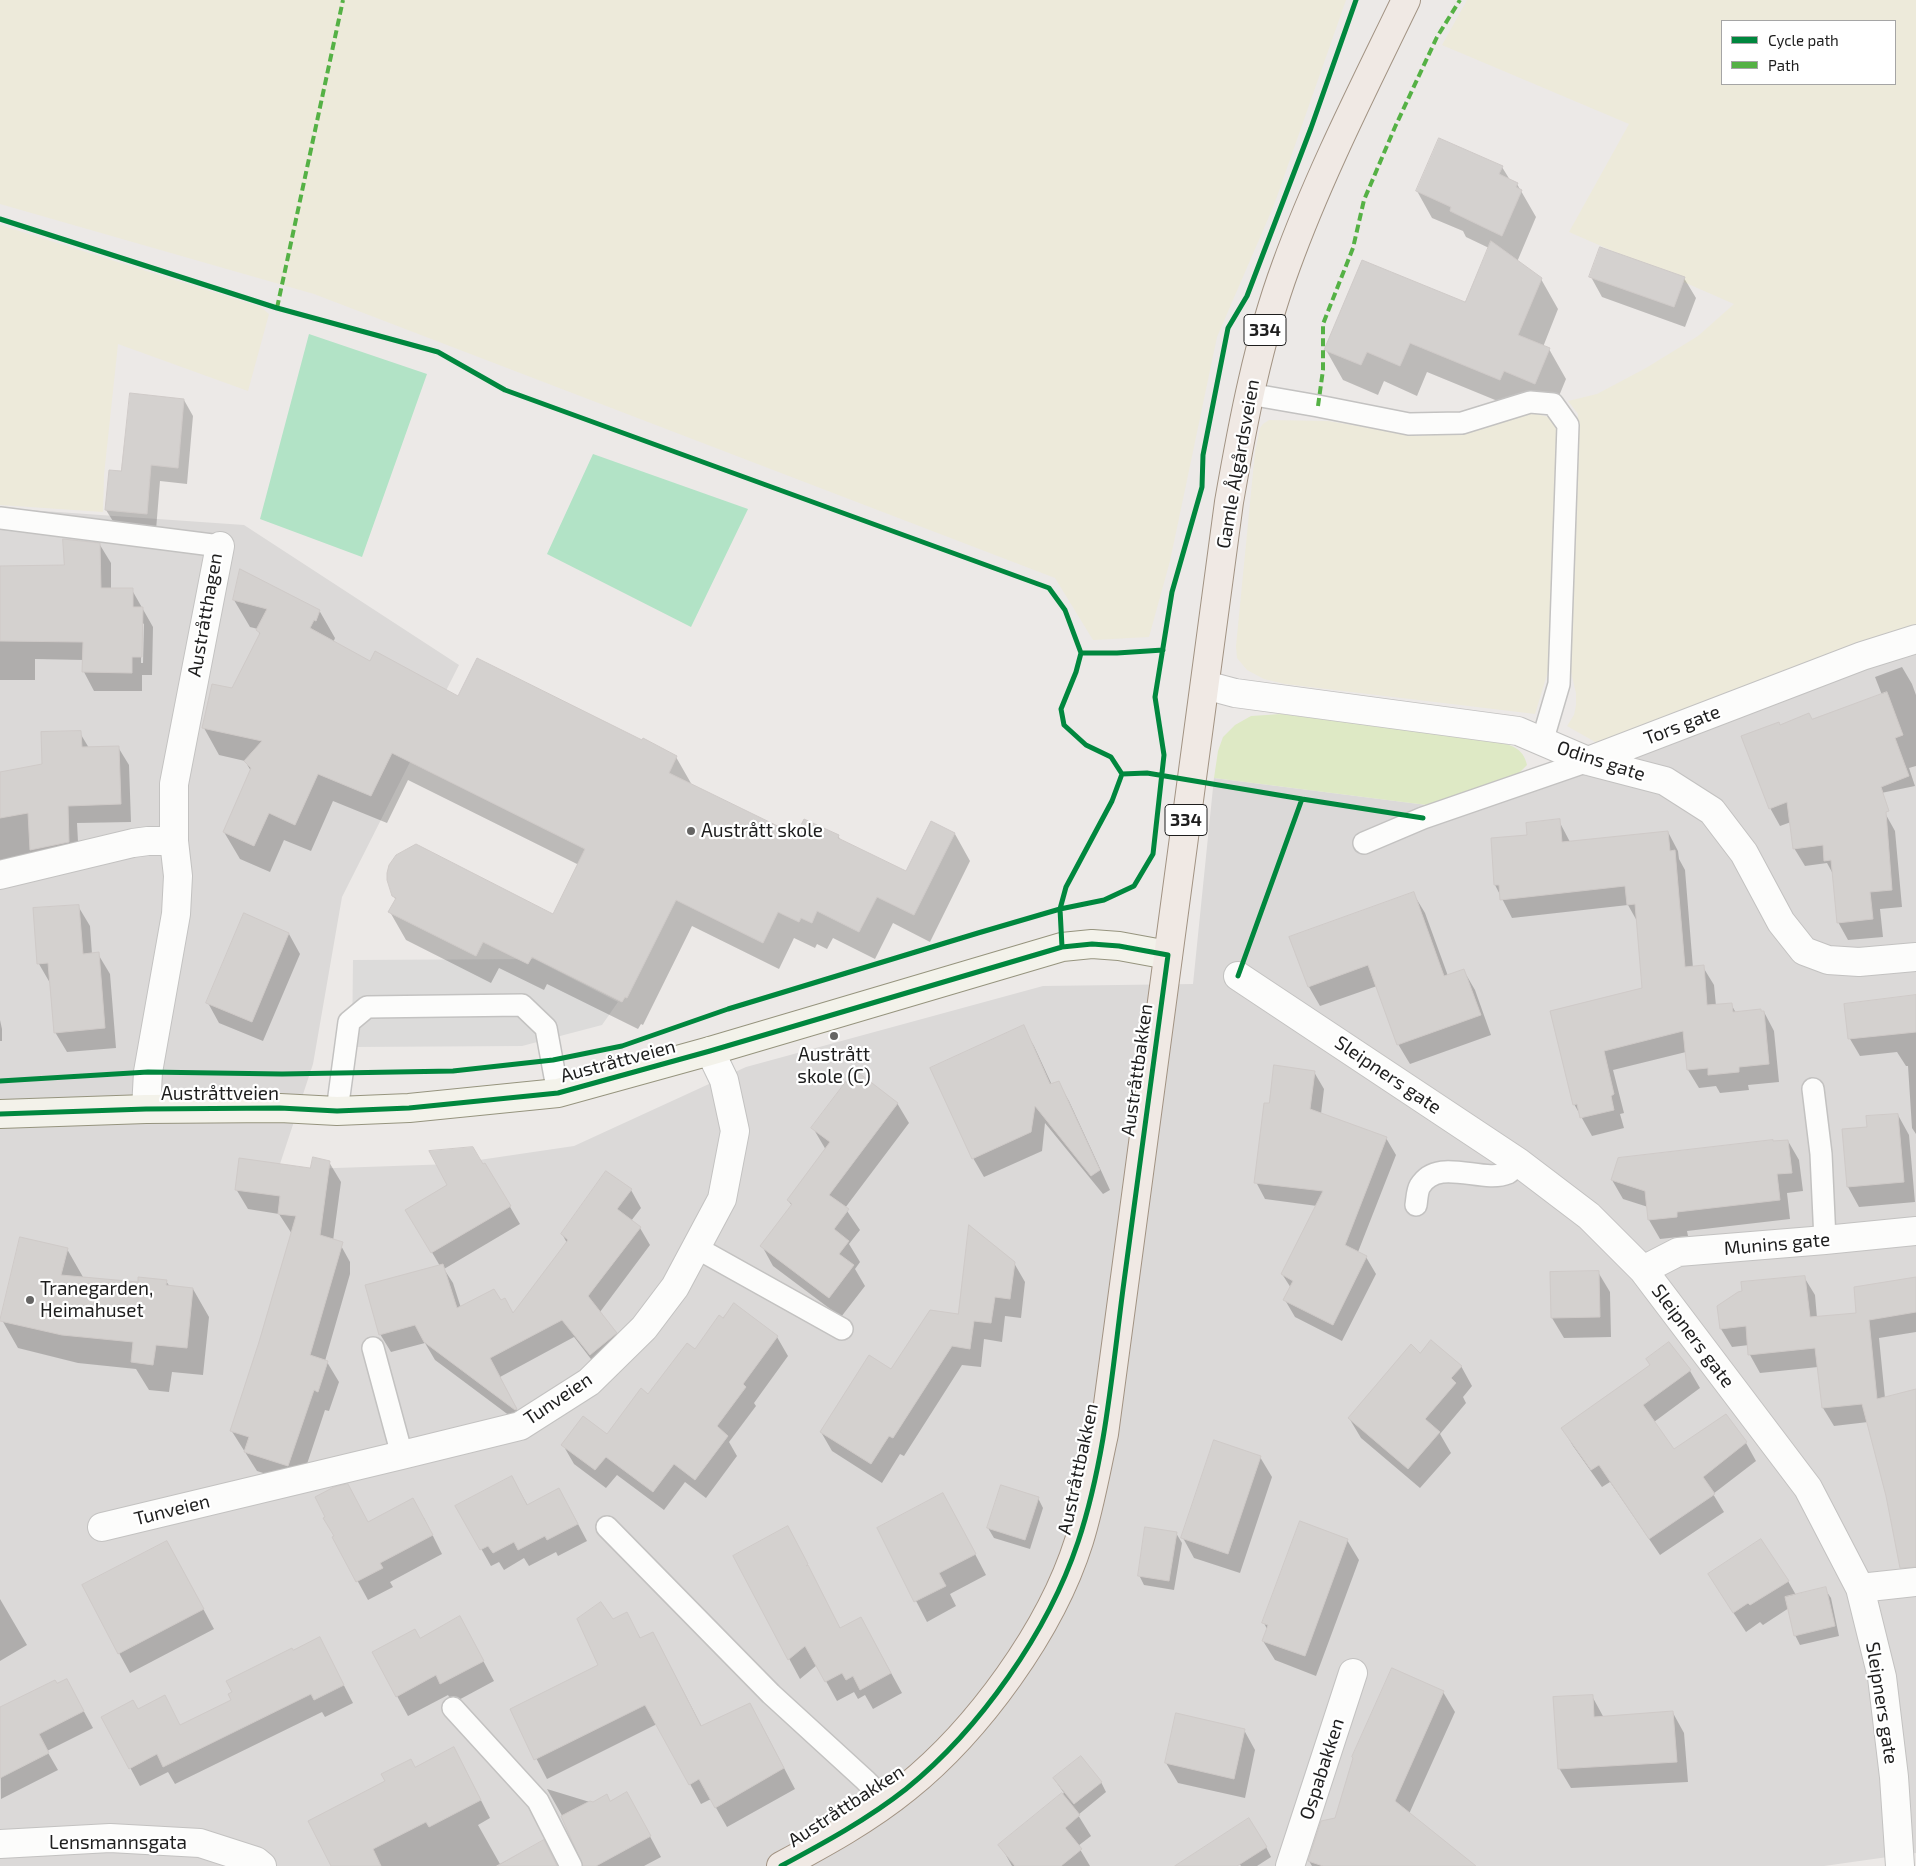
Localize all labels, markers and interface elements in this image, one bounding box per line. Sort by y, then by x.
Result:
legend [1721,20,1896,85]
text: Cycle path [1768,31,1839,49]
text: Path [1768,56,1799,74]
road number: 334 [1244,314,1286,346]
street label: Gamle Ålgårdsveien [1212,378,1264,550]
street label: Austråtthagen [183,551,227,679]
street label: Tors gate [1641,700,1723,750]
street label: Odins gate [1554,736,1648,786]
road number: 334 [1165,804,1207,836]
place label: Austrått skole [701,820,823,842]
marker: Austrått skole [685,825,697,837]
street label: Austråttbakken [1116,1002,1158,1138]
marker: Austrått skole (C) [828,1030,840,1042]
street label: Sleipners gate [1330,1031,1446,1119]
street label: Austråttveien [558,1035,678,1087]
place label: Austrått skole (C) [797,1044,871,1088]
street label: Austråttveien [161,1083,279,1105]
street label: Munins gate [1723,1228,1831,1260]
place label: Tranegarden, Heimahuset [40,1278,153,1322]
street label: Sleipners gate [1647,1280,1739,1392]
marker: Tranegarden, Heimahuset [24,1294,36,1306]
street label: Tunveien [520,1368,596,1430]
street label: Austråttbakken [1053,1401,1103,1537]
street label: Tunveien [132,1490,212,1530]
street label: Sleipners gate [1861,1640,1903,1766]
street label: Ospabakken [1295,1715,1349,1823]
street label: Austråttbakken [784,1760,908,1852]
street label: Lensmannsgata [49,1832,187,1854]

